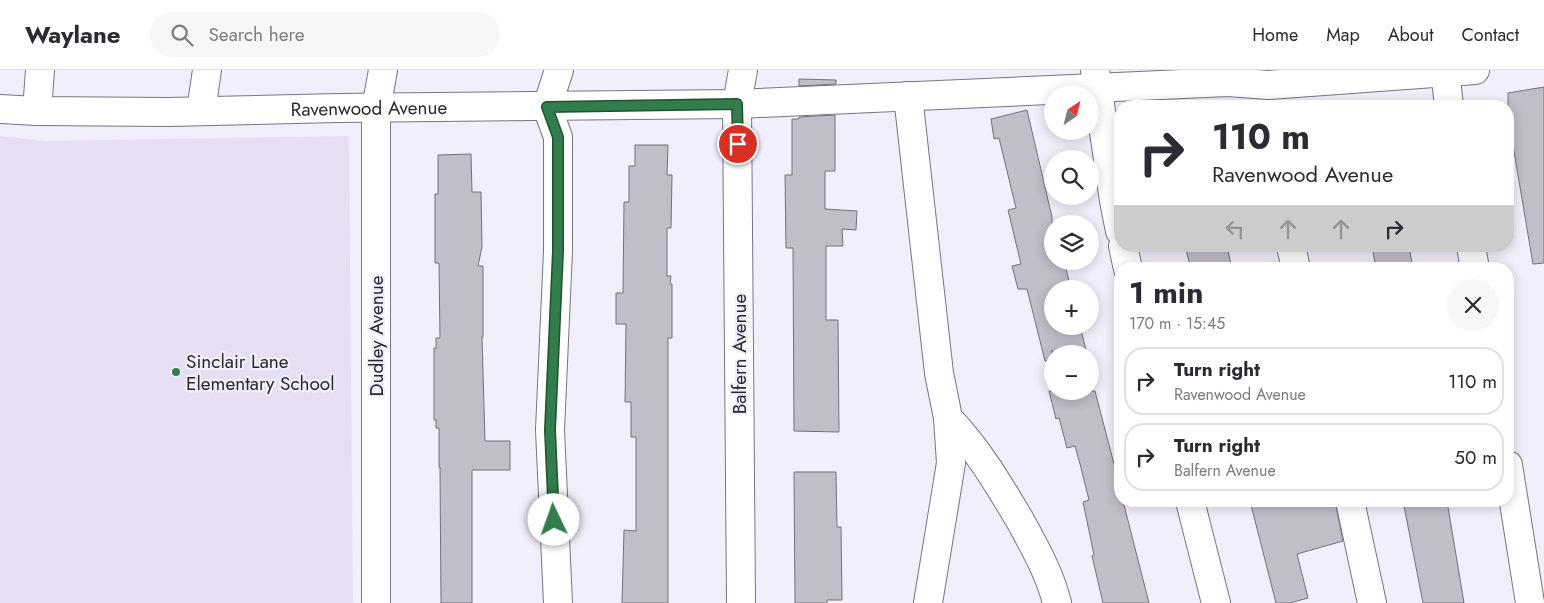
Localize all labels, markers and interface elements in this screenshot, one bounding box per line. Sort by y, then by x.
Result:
search box [150,12,500,57]
text: Waylane [25,17,120,52]
icon: search [168,21,196,49]
text: Search here [208,21,305,48]
text: Home [1252,22,1298,48]
text: Map [1326,22,1360,48]
text: About [1388,22,1433,48]
text: Contact [1461,22,1519,48]
north arrow [1044,85,1099,140]
map controls [1044,85,1099,400]
street label: Ravenwood Avenue [290,94,448,123]
text: 110 m [1212,112,1310,162]
icon: right [1129,120,1194,185]
pin [717,123,759,165]
icon: arrive [724,130,752,158]
button: search [1044,150,1099,205]
text: Ravenwood Avenue [1212,158,1393,190]
button: layers [1044,215,1099,270]
icon: left [1221,215,1249,243]
icon: ahead [1274,215,1302,243]
icon: ahead [1327,215,1355,243]
icon: right [1380,215,1408,243]
text: 1 min [1129,271,1203,314]
street label: Dudley Avenue [363,275,390,396]
button: close [1447,279,1499,331]
button: + [1044,280,1099,335]
street label: Balfern Avenue [726,293,753,414]
text: 170 m · 15:45 [1129,312,1225,335]
button: − [1044,345,1099,400]
place label: Sinclair Lane Elementary School [186,348,335,397]
text: Turn right [1174,356,1260,383]
marker: Sinclair Lane Elementary School [170,366,182,378]
icon: right [1131,367,1159,395]
text: 110 m [1448,368,1497,395]
text: Ravenwood Avenue [1174,383,1306,406]
text: Turn right [1174,432,1260,459]
icon: right [1131,443,1159,471]
text: 50 m [1454,444,1497,471]
text: Balfern Avenue [1174,459,1276,482]
position arrow [527,493,579,545]

